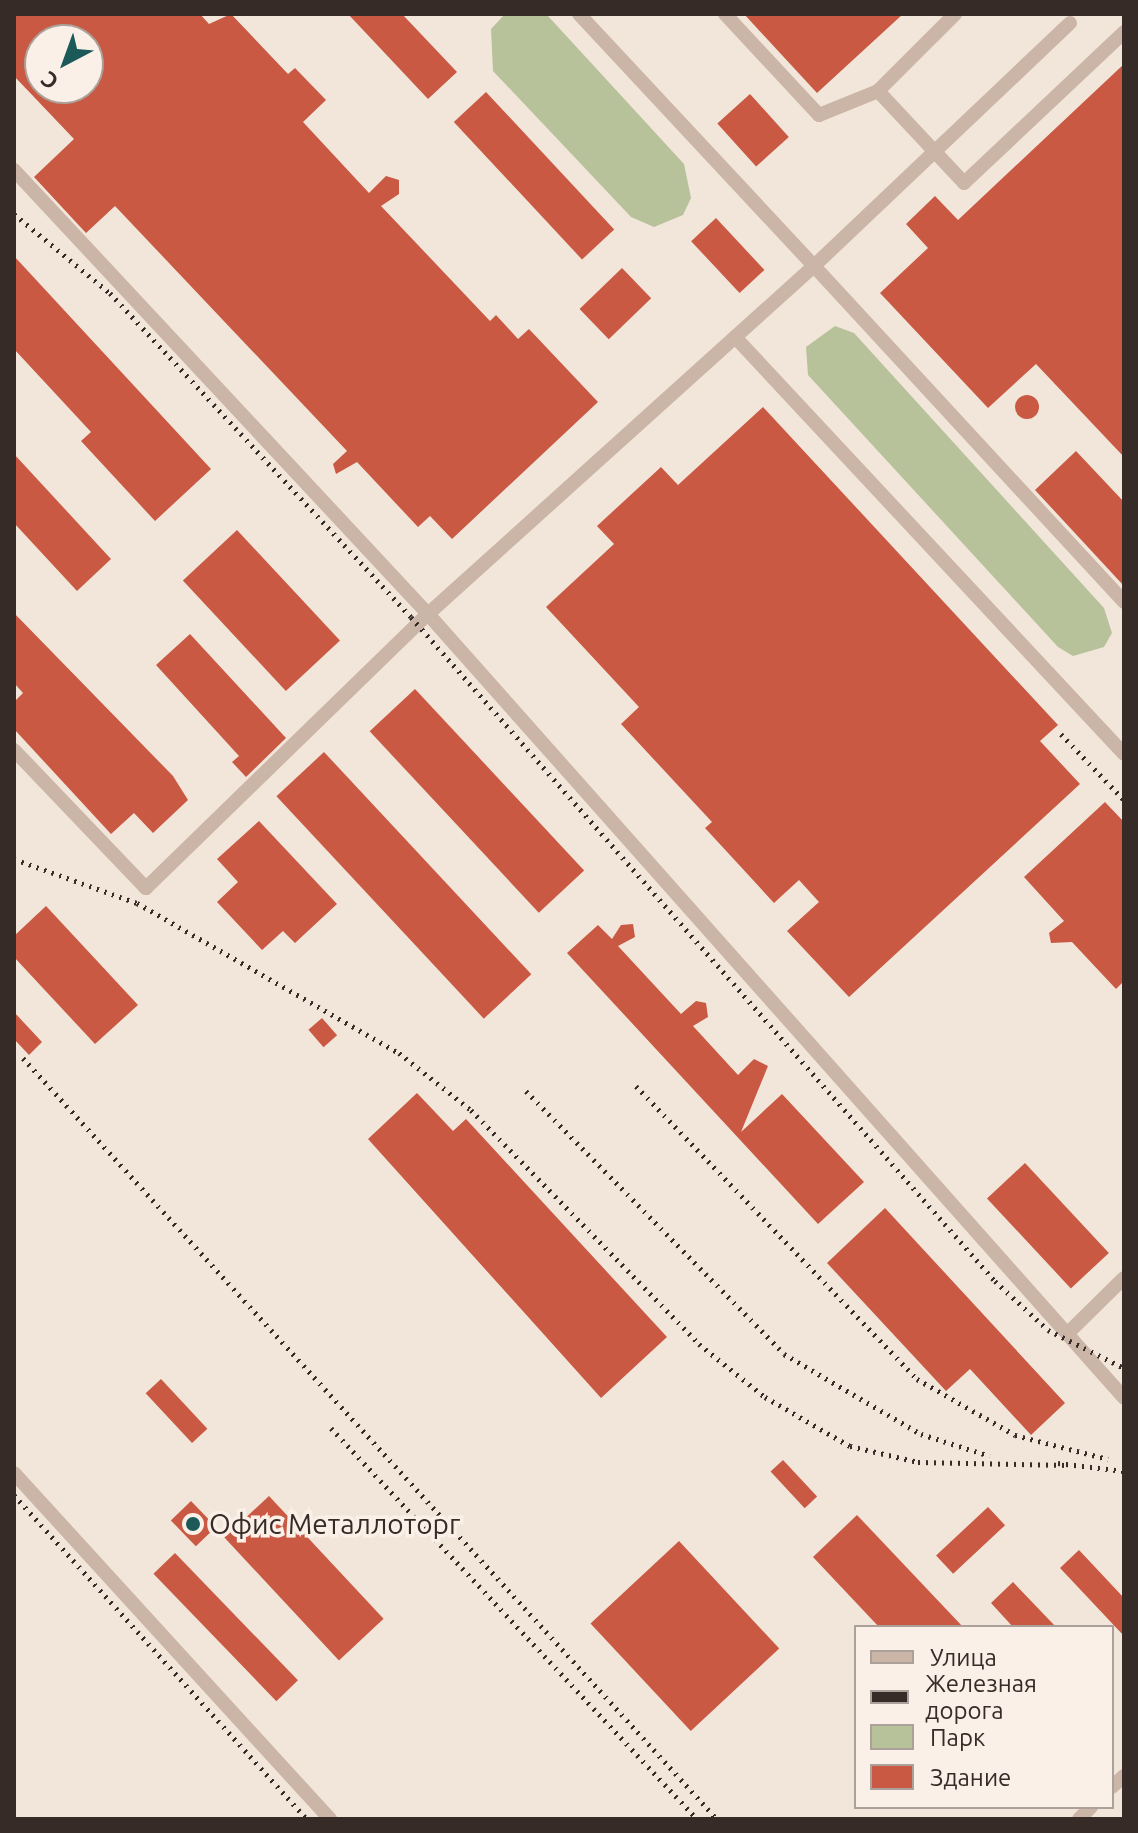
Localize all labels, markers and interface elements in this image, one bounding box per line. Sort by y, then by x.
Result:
north arrow [24,24,104,104]
text: С [36,67,63,95]
place label: Офис Металлоторг [209,1507,460,1541]
marker: Офис Металлоторг [184,1515,202,1533]
legend [854,1625,1114,1809]
text: Улица [930,1644,997,1671]
text: Железная дорога [925,1670,1037,1724]
text: Парк [930,1724,985,1751]
text: Здание [930,1764,1011,1791]

